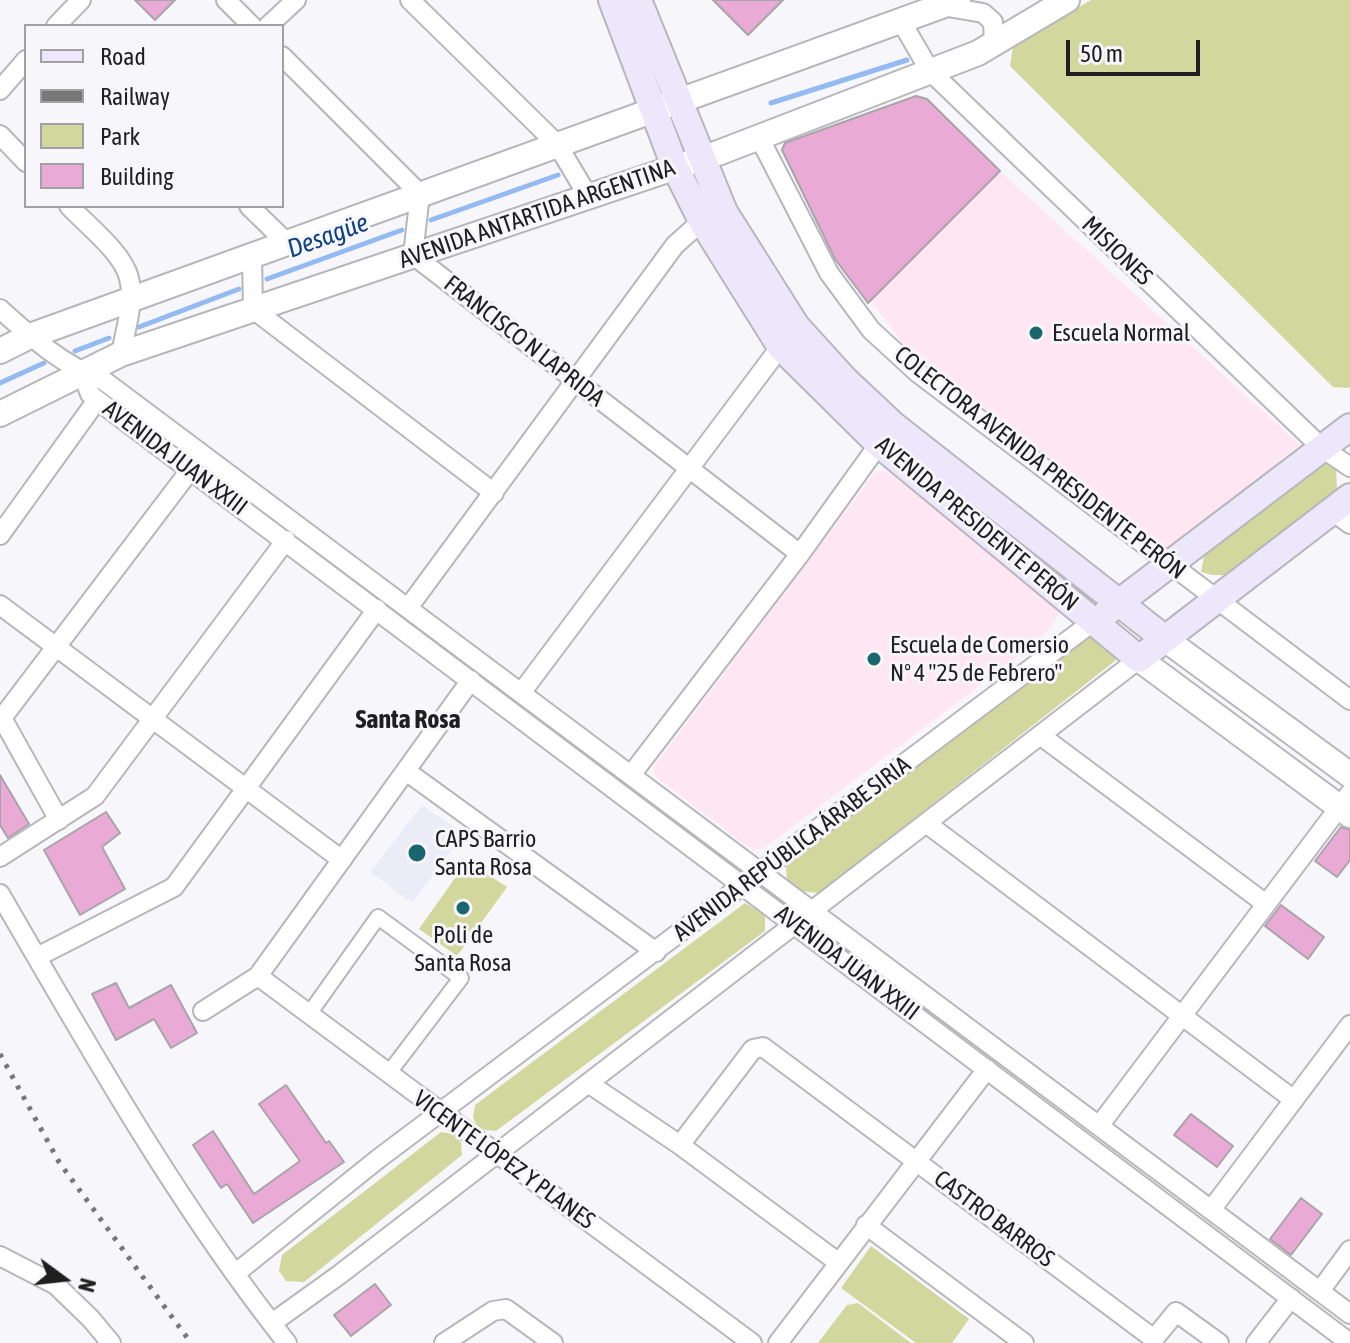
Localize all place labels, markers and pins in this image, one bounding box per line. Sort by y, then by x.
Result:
place label: Escuela Normal [1052,319,1190,347]
marker: Escuela Normal [1027,324,1045,342]
place label: Escuela de Comersio Nº 4 "25 de Febrero" [890,631,1069,687]
marker: Escuela de Comersio Nº 4 "25 de Febrero" [865,650,883,668]
place label: CAPS Barrio Santa Rosa [435,825,536,881]
marker: CAPS Barrio Santa Rosa [406,842,428,864]
marker: Poli de Santa Rosa [454,899,472,917]
place label: Poli de Santa Rosa [414,921,512,977]

